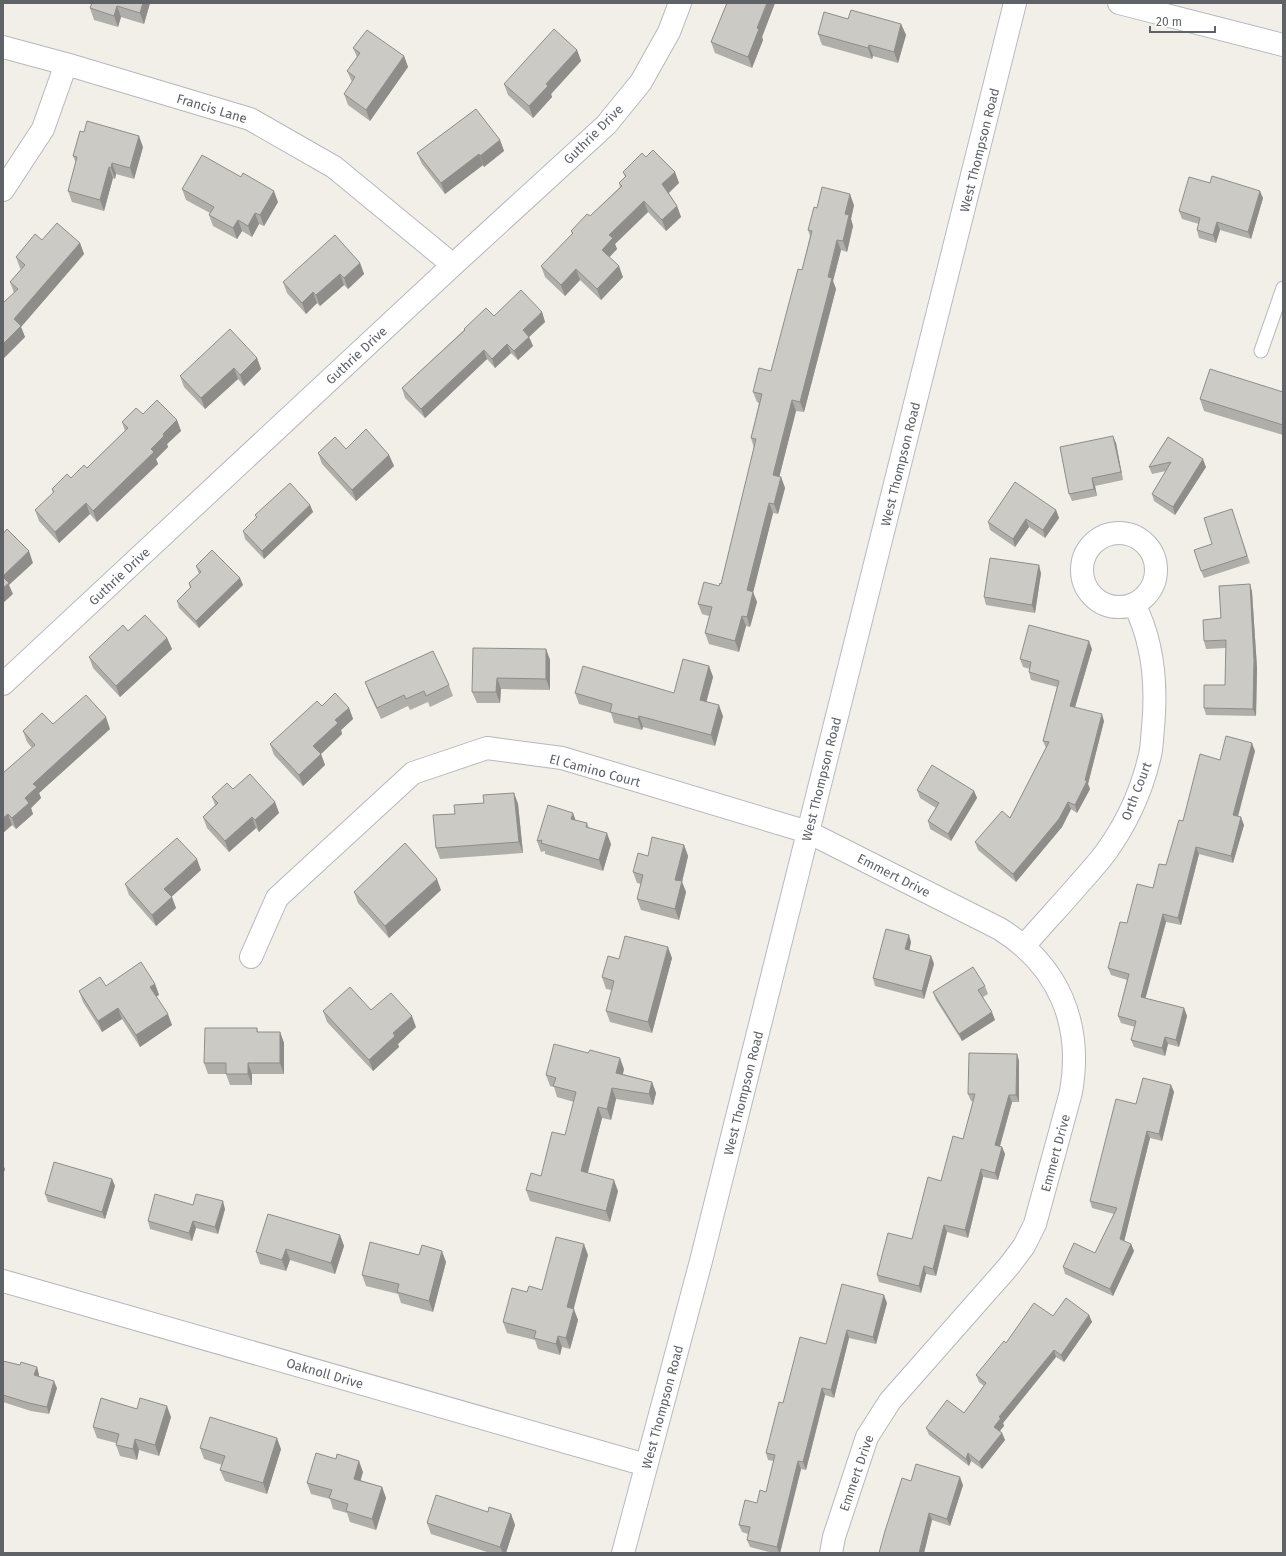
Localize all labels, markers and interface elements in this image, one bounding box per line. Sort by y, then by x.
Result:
scale bar [1150,8,1215,34]
text: 20 m [1156,15,1182,29]
street label: West Thompson Road [957,86,1002,214]
street label: Francis Lane [175,91,249,126]
street label: Guthrie Drive [561,102,626,167]
street label: Guthrie Drive [323,323,390,387]
street label: West Thompson Road [878,400,923,528]
street label: Guthrie Drive [86,544,153,608]
street label: West Thompson Road [799,715,844,843]
street label: El Camino Court [548,751,642,790]
street label: Orth Court [1118,759,1155,823]
street label: Emmert Drive [855,851,933,900]
street label: West Thompson Road [721,1029,766,1157]
street label: Emmert Drive [1038,1113,1073,1194]
street label: West Thompson Road [639,1344,686,1471]
street label: Oaknoll Drive [285,1355,365,1392]
street label: Emmert Drive [836,1433,877,1513]

